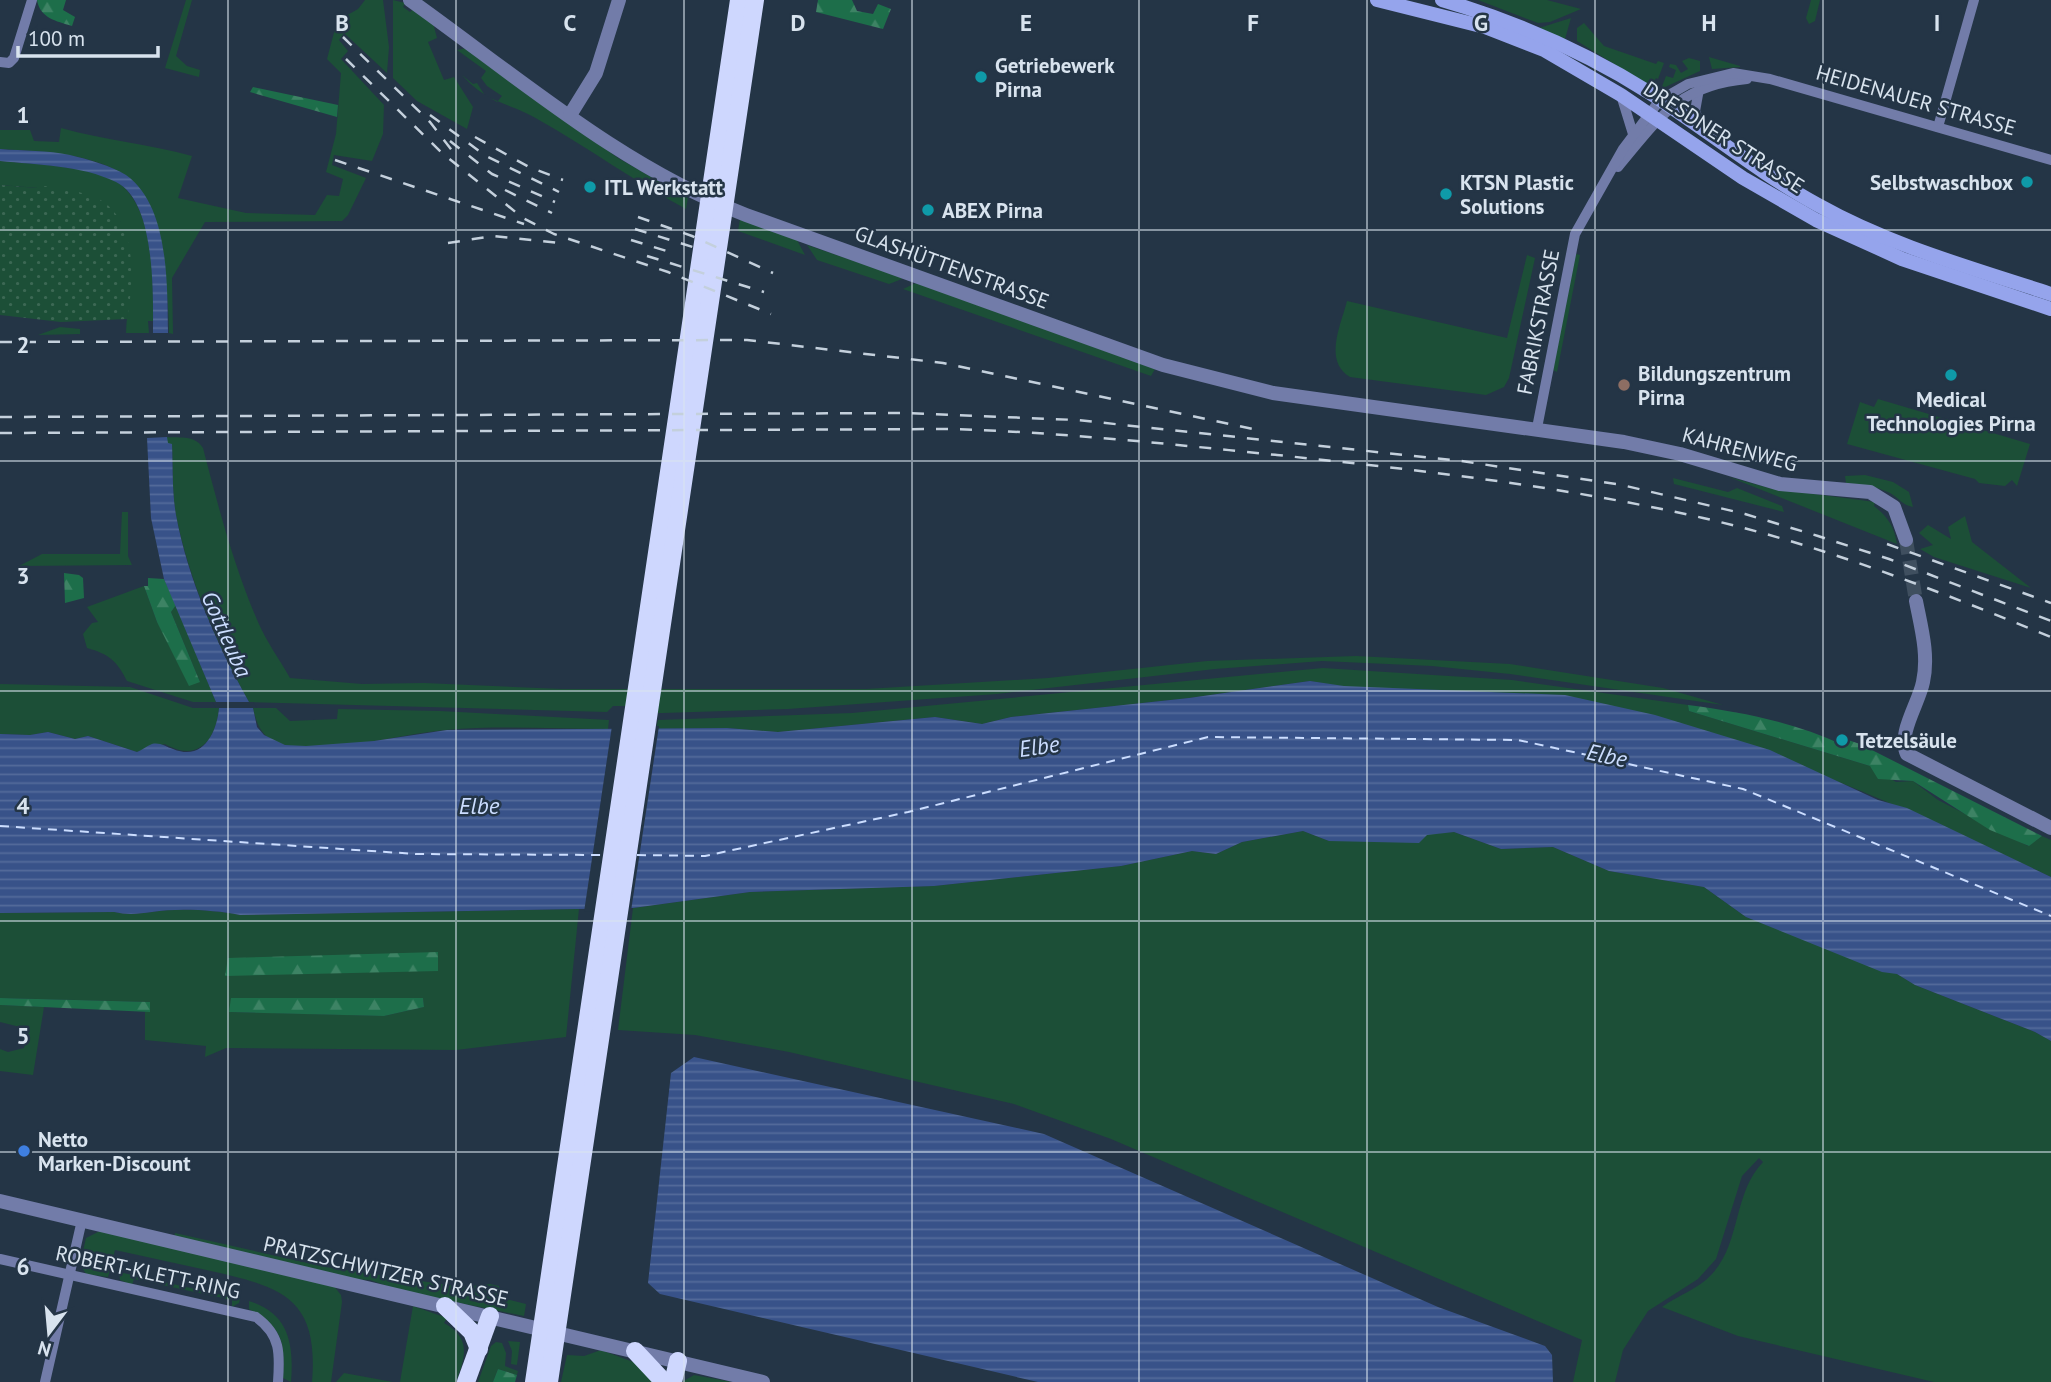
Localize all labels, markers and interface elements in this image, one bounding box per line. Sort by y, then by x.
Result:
text: B [335,8,349,37]
text: C [564,8,577,37]
text: D [791,8,805,37]
text: E [1020,8,1032,37]
text: F [1247,8,1259,37]
text: G [1474,8,1488,37]
text: H [1702,8,1716,37]
text: I [1934,8,1940,37]
scale bar [18,14,158,58]
text: 100 m [28,25,85,52]
place label: Getriebewerk Pirna [995,52,1115,103]
street label: HEIDENAUER STRASSE [1813,59,2019,141]
marker: Getriebewerk Pirna [973,69,989,85]
street label: DRESDNER STRASSE [1638,75,1810,199]
text: 1 [16,100,30,129]
place label: KTSN Plastic Solutions [1460,169,1574,220]
place label: Selbstwaschbox [1870,169,2013,196]
place label: ITL Werkstatt [604,174,724,201]
marker: Selbstwaschbox [2019,174,2035,190]
marker: ITL Werkstatt [582,179,598,195]
marker: KTSN Plastic Solutions [1438,186,1454,202]
place label: ABEX Pirna [942,197,1043,224]
marker: ABEX Pirna [920,202,936,218]
street label: GLASHÜTTENSTRASSE [851,219,1053,315]
street label: FABRIKSTRASSE [1511,247,1565,397]
text: 2 [16,330,30,359]
place label: Bildungszentrum Pirna [1638,360,1791,411]
marker: Medical Technologies Pirna [1943,367,1959,383]
marker: Bildungszentrum Pirna [1616,377,1632,393]
place label: Medical Technologies Pirna [1866,386,2036,437]
street label: KAHRENWEG [1680,421,1800,477]
text: 3 [16,561,30,590]
water label: Gottleuba [195,587,259,681]
place label: Tetzelsäule [1856,727,1957,754]
water label: Elbe [1017,729,1061,763]
marker: Tetzelsäule [1834,732,1850,748]
water label: Elbe [1584,737,1630,773]
text: 4 [16,791,30,820]
water label: Elbe [459,791,500,820]
text: 5 [16,1021,30,1050]
place label: Netto Marken-Discount [38,1126,191,1177]
marker: Netto Marken-Discount [16,1143,32,1159]
street label: PRATZSCHWITZER STRASSE [261,1230,511,1312]
street label: ROBERT-KLETT-RING [53,1239,243,1305]
text: 6 [16,1252,30,1281]
north arrow [14,1298,84,1368]
text: N [35,1336,54,1363]

